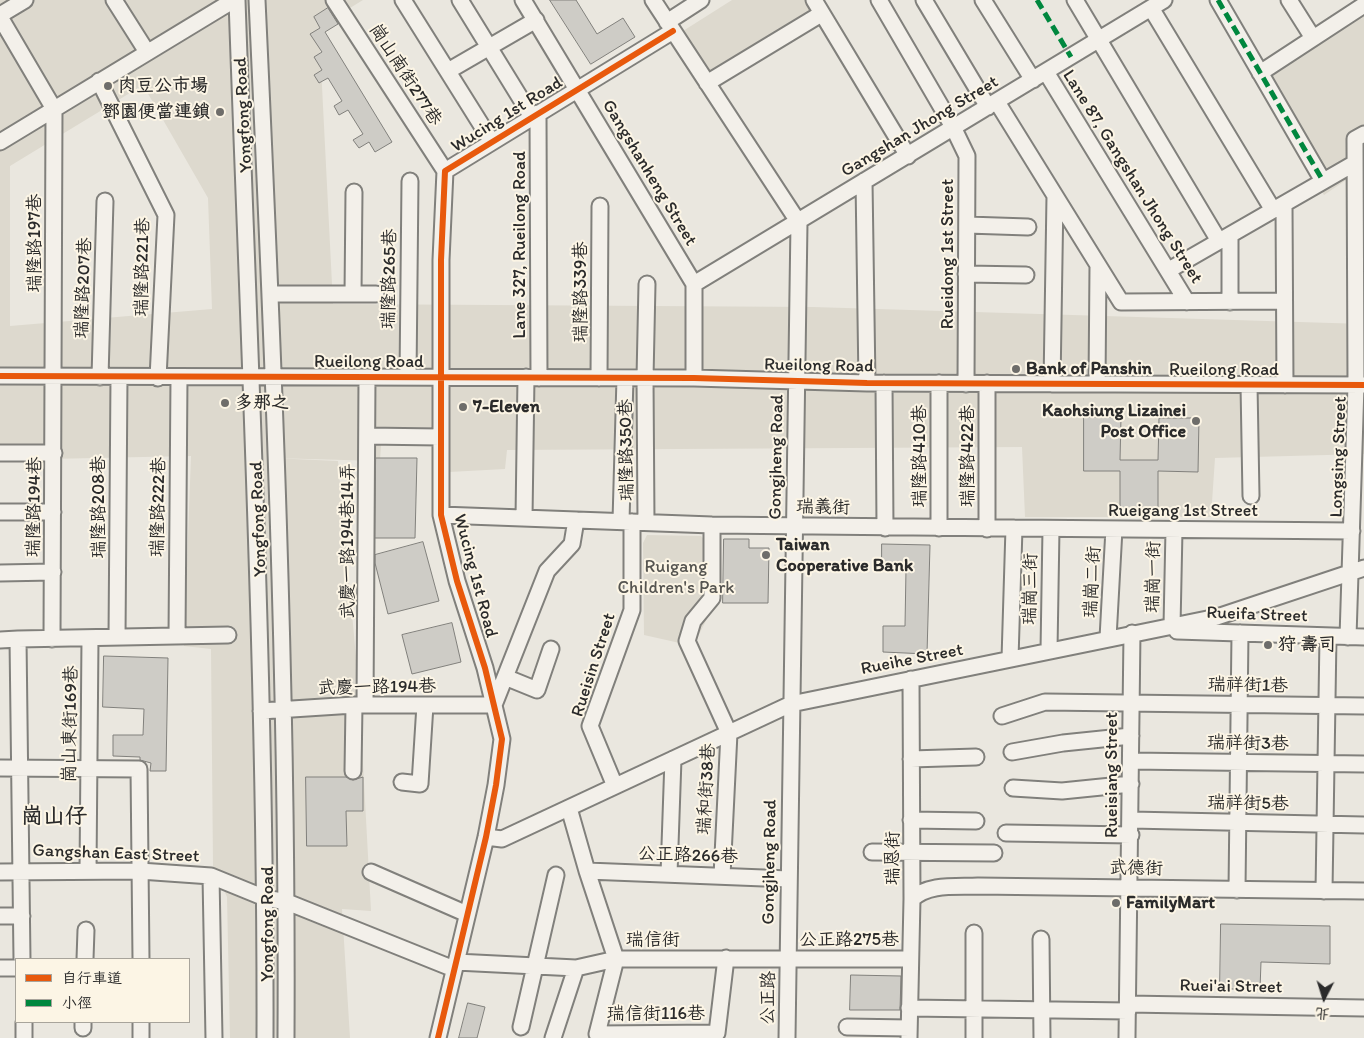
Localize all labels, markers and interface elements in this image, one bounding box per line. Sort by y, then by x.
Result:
street label: 崗山南街277巷 [364,20,446,130]
street label: Yongfong Road [230,57,258,173]
street label: Lane 87, Gangshan Jhong Street [1057,66,1207,288]
street label: Wucing 1st Road [447,72,567,158]
street label: Gangshan Jhong Street [837,72,1003,182]
place label: 肉豆公市場 [118,75,208,97]
marker: 肉豆公市場 [102,80,114,92]
street label: Gangshanheng Street [597,96,701,250]
place label: 鄧園便當連鎖 [102,101,210,123]
marker: 鄧園便當連鎖 [214,106,226,118]
street label: Lane 327, Rueilong Road [509,151,531,339]
street label: Rueidong 1st Street [937,179,959,329]
street label: 瑞隆路197巷 [24,194,46,292]
street label: 瑞隆路221巷 [131,217,155,317]
street label: 瑞隆路265巷 [378,229,402,329]
street label: 瑞隆路207巷 [71,237,97,339]
street label: 瑞隆路339巷 [570,241,592,343]
street label: Rueilong Road [314,351,424,373]
street label: Rueilong Road [764,354,874,378]
place label: Bank of Panshin [1026,358,1152,380]
street label: Rueilong Road [1169,359,1279,381]
marker: Bank of Panshin [1010,363,1022,375]
place label: 多那之 [235,392,289,414]
street label: Gongjheng Road [765,394,789,520]
place label: 7-Eleven [473,396,540,418]
street label: Longsing Street [1326,396,1352,518]
marker: 多那之 [219,397,231,409]
street label: 瑞隆路350巷 [615,399,639,501]
place label: Kaohsiung Lizainei Post Office [1042,400,1186,442]
marker: 7-Eleven [457,401,469,413]
street label: 瑞隆路410巷 [909,405,931,507]
street label: 瑞隆路422巷 [957,405,979,507]
marker: Kaohsiung Lizainei Post Office [1190,415,1202,427]
street label: 瑞隆路208巷 [88,456,110,558]
street label: 瑞隆路194巷 [23,457,47,557]
street label: 瑞隆路222巷 [147,457,171,557]
street label: Yongfong Road [246,461,272,577]
street label: 武慶一路194巷14弄 [337,463,359,619]
street label: 瑞義街 [796,497,850,519]
street label: Rueigang 1st Street [1108,500,1258,522]
street label: Wucing 1st Road [448,512,502,640]
place label: Taiwan Cooperative Bank [776,534,913,576]
street label: 瑞崗一街 [1143,541,1165,613]
street label: 瑞崗二街 [1080,545,1106,619]
marker: Taiwan Cooperative Bank [760,549,772,561]
street label: 瑞崗三街 [1020,553,1042,625]
park label: Ruigang Children's Park [618,556,734,598]
street label: Rueifa Street [1206,602,1308,628]
street label: Rueisin Street [567,610,621,720]
place label: 狩 壽司 [1278,634,1336,656]
street label: Rueihe Street [859,639,965,681]
marker: 狩 壽司 [1262,639,1274,651]
street label: 崗山東街169巷 [59,665,83,783]
street label: 瑞祥街1巷 [1208,675,1288,697]
street label: 武慶一路194巷 [318,676,436,700]
street label: Rueisiang Street [1101,712,1123,838]
street label: 瑞祥街3巷 [1207,732,1289,756]
street label: 瑞和街38巷 [694,743,720,835]
street label: 瑞祥街5巷 [1207,792,1289,816]
street label: Gongjheng Road [758,799,782,925]
district label: 崗山仔 [21,804,87,830]
street label: 瑞恩街 [882,831,904,885]
street label: Gangshan East Street [32,840,200,868]
street label: 公正路266巷 [637,843,739,869]
street label: 武德街 [1109,858,1163,880]
street label: Yongfong Road [257,866,279,982]
place label: FamilyMart [1126,892,1215,914]
marker: FamilyMart [1110,897,1122,909]
street label: 瑞信街 [626,929,680,951]
street label: 公正路275巷 [799,929,899,951]
legend [15,958,190,1023]
text: 自行車道 [62,969,122,987]
street label: 公正路 [758,971,780,1025]
north arrow [1299,973,1349,1023]
street label: Ruei'ai Street [1179,975,1283,999]
text: 小徑 [62,994,92,1012]
street label: 瑞信街116巷 [607,1003,705,1025]
text: 北 [1315,1004,1330,1023]

